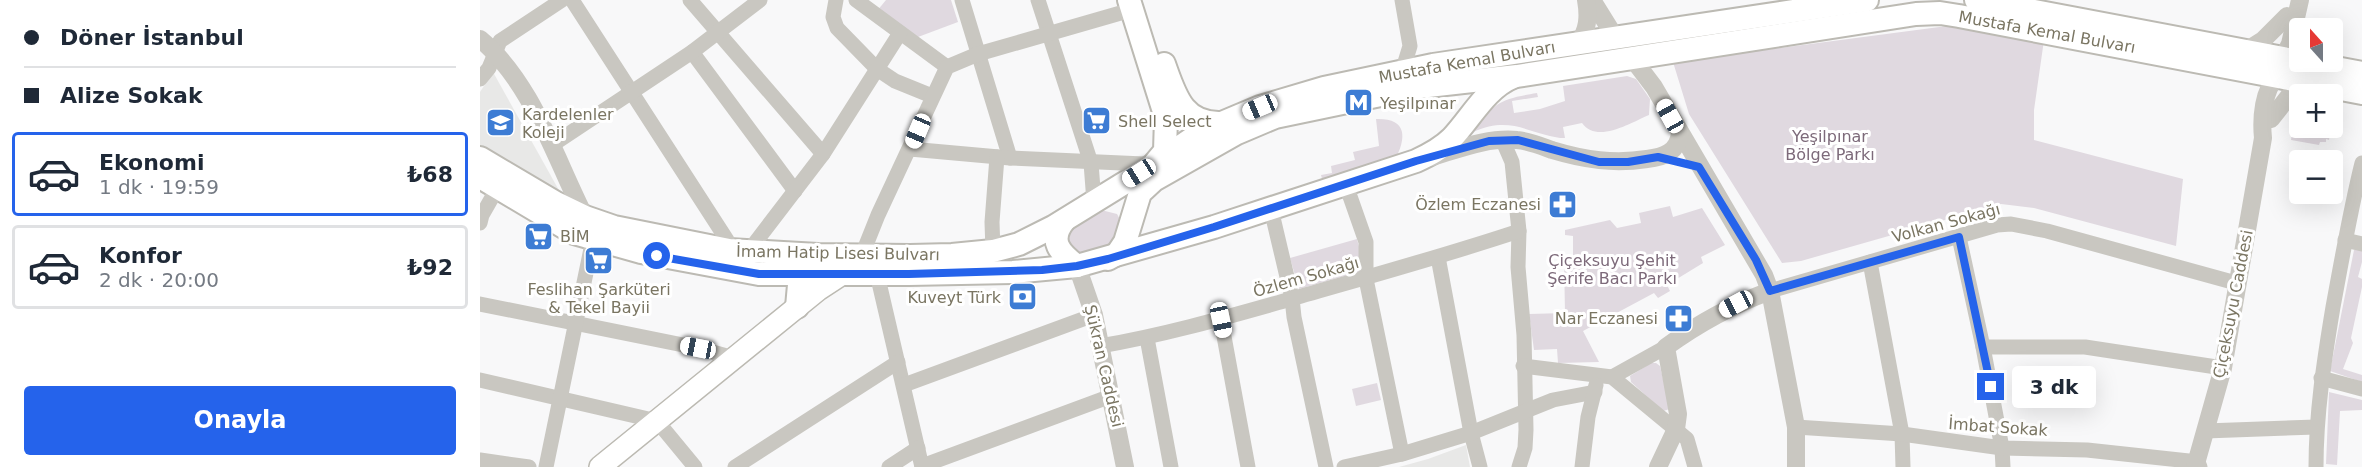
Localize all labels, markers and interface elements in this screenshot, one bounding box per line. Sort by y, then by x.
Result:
street label: Mustafa Kemal Bulvarı [1957,7,2137,57]
north arrow [2289,18,2343,72]
map controls [2289,18,2343,204]
text: Döner İstanbul [60,25,244,50]
street label: Mustafa Kemal Bulvarı [1377,37,1557,87]
text: Alize Sokak [60,83,203,108]
button: + [2289,84,2343,138]
metro station icon: Yeşilpınar [1343,87,1375,119]
car [1240,92,1280,122]
place label: Yeşilpınar [1379,94,1456,113]
car [1653,96,1687,136]
place label: Kardelenler Koleji [522,105,614,142]
supermarket icon: Shell Select [1081,105,1113,137]
school or university icon: Kardelenler Koleji [485,107,517,139]
car [903,111,933,151]
place label: Shell Select [1118,112,1211,131]
park label: Yeşilpınar Bölge Parkı [1785,127,1875,164]
icon: car [27,147,81,201]
text: Ekonomi [99,150,204,175]
button: − [2289,150,2343,204]
car [1119,156,1159,190]
text: ₺68 [407,162,453,187]
text: 1 dk · 19:59 [99,175,219,199]
pharmacy icon: Özlem Eczanesi [1546,188,1578,220]
place label: Özlem Eczanesi [1415,195,1541,214]
street label: Volkan Sokağı [1890,199,2002,247]
supermarket icon: BİM [523,220,555,252]
place label: BİM [560,227,590,246]
street label: Çiçeksuyu Caddesi [2209,228,2257,380]
icon: car [27,240,81,294]
route start [643,242,670,269]
street label: İmam Hatip Lisesi Bulvarı [736,242,940,264]
text: Konfor [99,243,182,268]
supermarket icon: Feslihan Şarküteri & Tekel Bayii [583,245,615,277]
park label: Çiçeksuyu Şehit Şerife Bacı Parkı [1547,251,1677,288]
street label: Özlem Sokağı [1251,253,1361,301]
text: ₺92 [407,255,453,280]
text: 2 dk · 20:00 [99,268,219,292]
place label: Feslihan Şarküteri & Tekel Bayii [527,280,671,317]
bank icon: Kuveyt Türk [1006,281,1038,313]
place label: Kuveyt Türk [907,288,1002,307]
car [1716,288,1756,320]
car [1208,301,1234,339]
pharmacy icon: Nar Eczanesi [1663,302,1695,334]
street label: Şükran Caddesi [1081,303,1127,429]
place label: Nar Eczanesi [1555,309,1658,328]
car [679,336,717,360]
callout: 3 dk [2012,366,2096,408]
route end [1977,373,2004,400]
text: 3 dk [2030,375,2078,399]
button: Onayla [24,386,456,455]
street label: İmbat Sokak [1948,414,2049,440]

